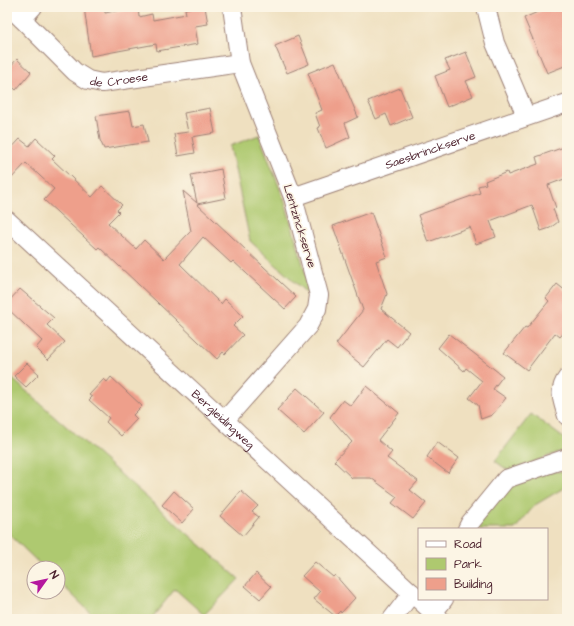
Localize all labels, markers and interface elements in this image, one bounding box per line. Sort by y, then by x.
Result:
street label: de Croese [88,68,150,92]
street label: Saesbrinckserve [383,127,478,174]
street label: Lentzinckserve [279,182,320,270]
street label: Bergleidingweg [187,386,258,454]
legend [418,528,548,600]
text: Road [454,536,482,553]
text: Park [454,556,482,573]
north arrow [26,560,66,600]
text: N [46,568,62,582]
text: Building [454,576,492,594]

